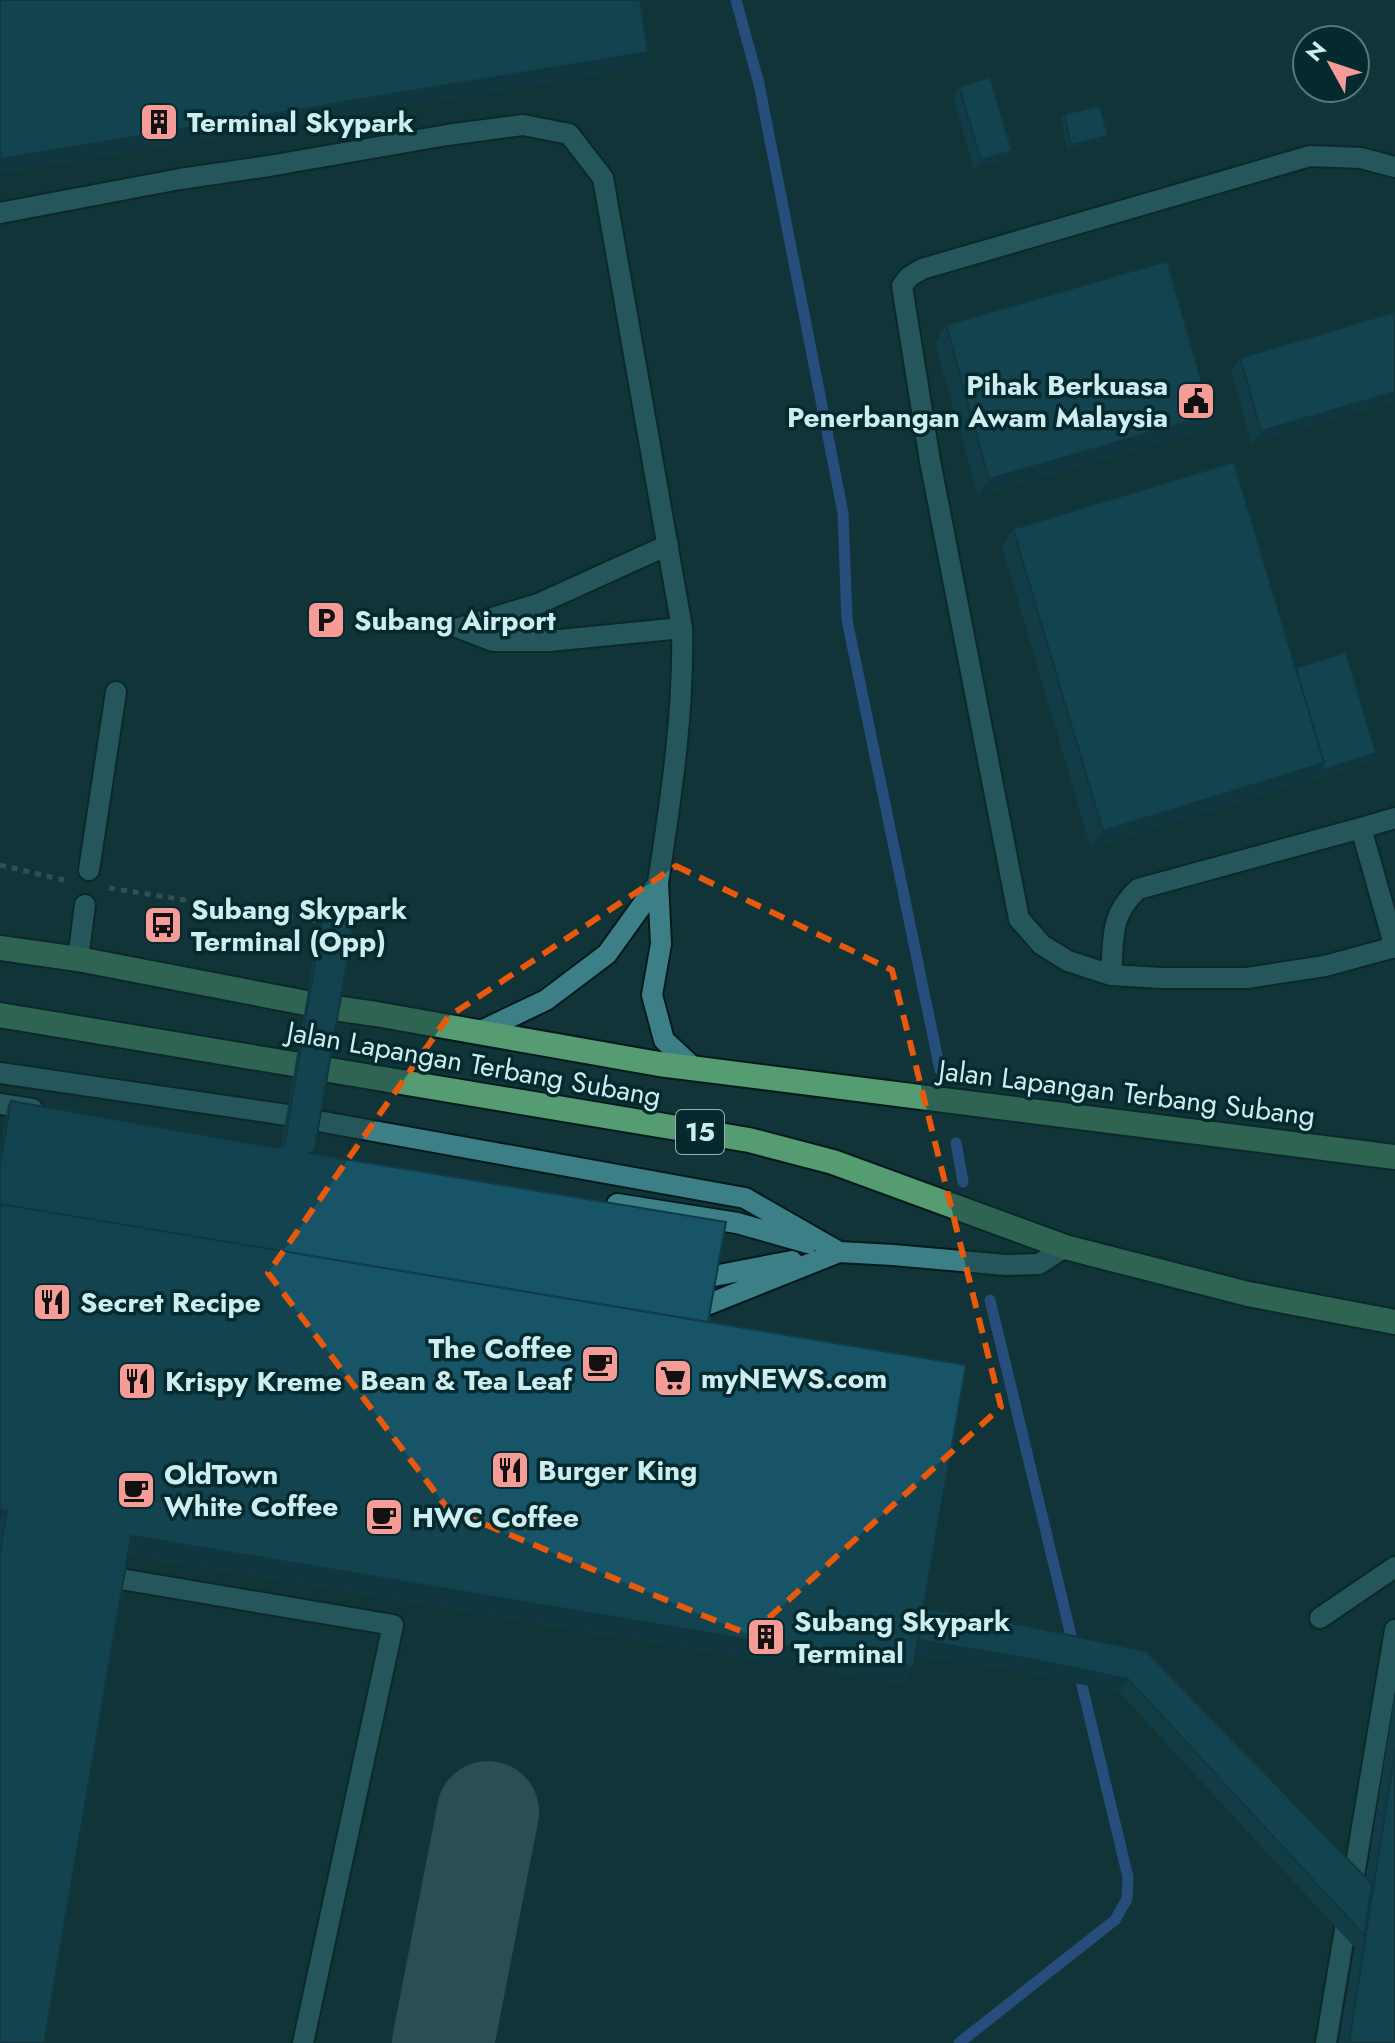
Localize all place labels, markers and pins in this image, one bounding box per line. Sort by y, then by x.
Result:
building icon: Terminal Skypark [138,101,180,143]
place label: Terminal Skypark [187,102,414,143]
place label: Pihak Berkuasa Penerbangan Awam Malaysia [787,365,1168,438]
public building icon: Pihak Berkuasa Penerbangan Awam Malaysia [1175,380,1217,422]
parking icon: Subang Airport [305,599,347,641]
place label: Subang Airport [354,600,556,641]
place label: Subang Skypark Terminal (Opp) [191,889,407,962]
bus stop icon: Subang Skypark Terminal (Opp) [142,904,184,946]
restaurant icon: Secret Recipe [31,1281,73,1323]
place label: Secret Recipe [80,1282,261,1323]
place label: The Coffee Bean & Tea Leaf [360,1328,573,1401]
cafe icon: The Coffee Bean & Tea Leaf [579,1343,621,1385]
supermarket icon: myNEWS.com [652,1357,694,1399]
place label: myNEWS.com [701,1358,887,1399]
restaurant icon: Krispy Kreme [116,1360,158,1402]
place label: Krispy Kreme [165,1361,342,1402]
restaurant icon: Burger King [489,1449,531,1491]
place label: Burger King [538,1450,697,1491]
place label: OldTown White Coffee [164,1454,338,1527]
cafe icon: OldTown White Coffee [115,1469,157,1511]
cafe icon: HWC Coffee [363,1496,405,1538]
place label: HWC Coffee [412,1497,579,1538]
place label: Subang Skypark Terminal [794,1601,1010,1674]
building icon: Subang Skypark Terminal [745,1616,787,1658]

